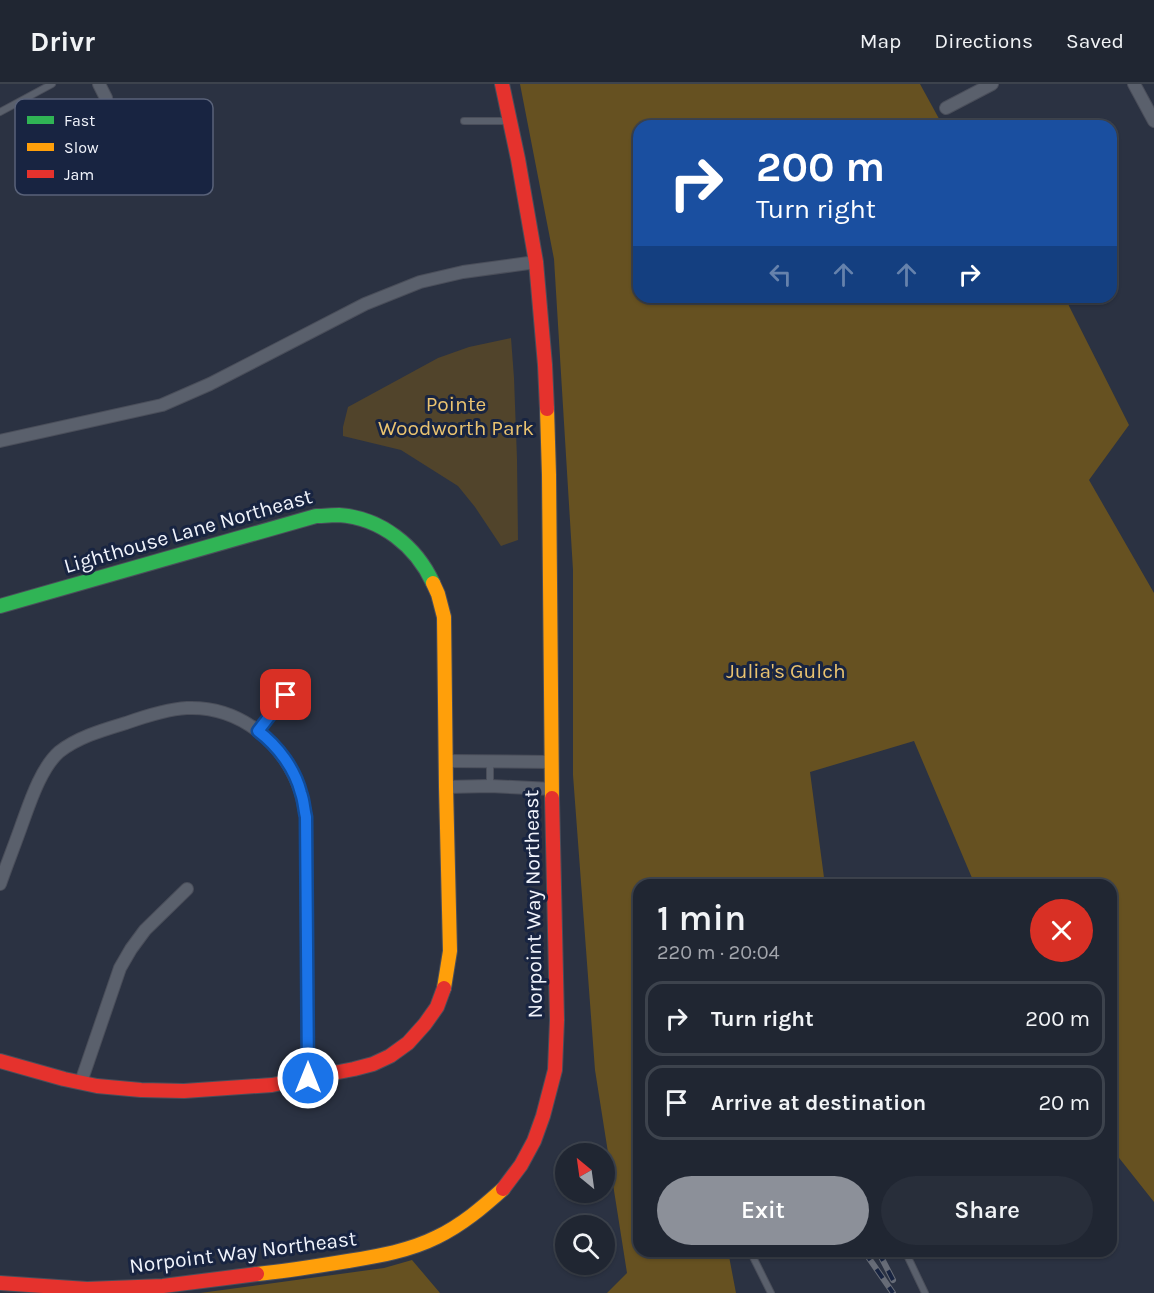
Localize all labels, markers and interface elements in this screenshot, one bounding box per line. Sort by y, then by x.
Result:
text: Drivr [30,25,95,58]
text: Map [860,29,901,53]
text: Directions [934,29,1033,53]
text: Saved [1066,29,1124,53]
legend [15,99,213,195]
text: Fast [64,111,95,130]
text: Slow [64,138,99,157]
text: 200 m [756,142,885,192]
icon: right [657,144,735,222]
text: Jam [64,165,94,184]
text: Turn right [756,193,876,225]
icon: left [764,258,797,291]
icon: ahead [827,258,860,291]
icon: ahead [890,258,923,291]
icon: right [953,258,986,291]
park label: Pointe Woodworth Park [378,392,534,440]
street label: Lighthouse Lane Northeast [61,484,315,578]
park label: Julia's Gulch [726,659,846,683]
pin [260,669,311,720]
icon: arrive [269,678,302,711]
street label: Norpoint Way Northeast [519,789,547,1019]
text: 1 min [657,897,746,939]
button: close [1030,899,1093,962]
text: 220 m · 20:04 [657,941,780,964]
icon: right [660,1002,693,1035]
text: Turn right [711,1006,814,1032]
text: 200 m [1025,1006,1090,1032]
position arrow [276,1046,340,1110]
icon: arrive [660,1086,693,1119]
text: Arrive at destination [711,1090,926,1116]
text: 20 m [1038,1090,1090,1116]
north arrow [555,1143,615,1203]
map controls [555,1143,615,1275]
button: Exit [657,1176,869,1245]
button: Share [881,1176,1093,1245]
button: search [555,1215,615,1275]
street label: Norpoint Way Northeast [128,1226,358,1278]

